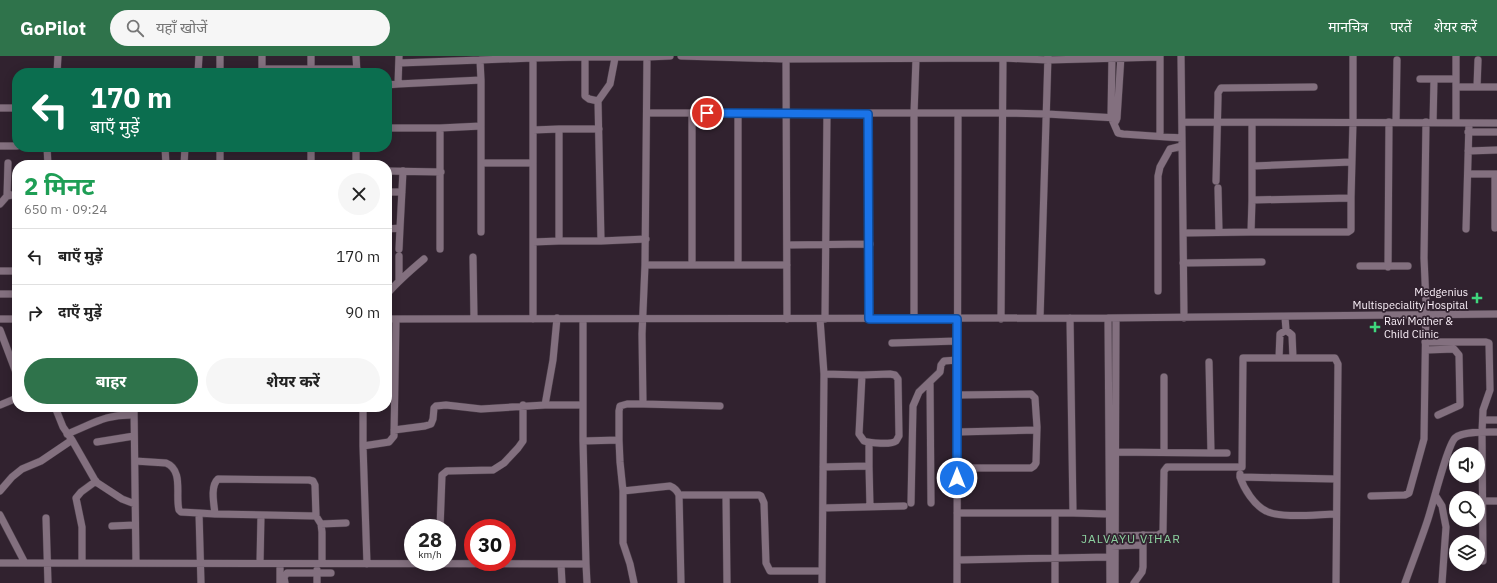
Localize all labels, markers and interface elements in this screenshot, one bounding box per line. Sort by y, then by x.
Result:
search box [110,10,390,46]
text: GoPilot [20,16,86,40]
icon: search [124,17,146,39]
text: यहाँ खोजें [156,18,207,37]
text: मानचित्र [1328,18,1368,36]
text: परतें [1390,18,1412,36]
text: शेयर करें [1434,18,1477,36]
text: 170 m [90,79,172,116]
icon: left [24,84,76,136]
pin [690,96,724,130]
icon: arrive [696,102,718,124]
text: बाएँ मुड़ें [90,115,140,138]
text: 2 मिनट [24,170,94,202]
button: close [338,173,380,215]
text: 650 m · 09:24 [24,201,107,218]
icon: left [24,246,46,268]
text: बाएँ मुड़ें [58,246,103,265]
text: 170 m [336,247,380,266]
place label: Medgenius Multispeciality Hospital [1353,285,1468,312]
marker: Medgenius Multispeciality Hospital [1471,292,1483,304]
icon: right [24,302,46,324]
text: दाएँ मुड़ें [58,302,102,321]
text: 90 m [345,303,380,322]
place label: Ravi Mother & Child Clinic [1384,314,1453,341]
marker: Ravi Mother & Child Clinic [1369,321,1381,333]
button: बाहर [24,358,198,404]
button: शेयर करें [206,358,380,404]
map controls [1449,447,1485,571]
button: sound [1449,447,1485,483]
position arrow [936,457,978,499]
button: search [1449,491,1485,527]
speed limit sign: 30 [464,519,516,571]
text: 28 [418,526,442,553]
district label: JALVAYU VIHAR [1081,531,1181,546]
button: layers [1449,535,1485,571]
text: km/h [418,548,442,561]

